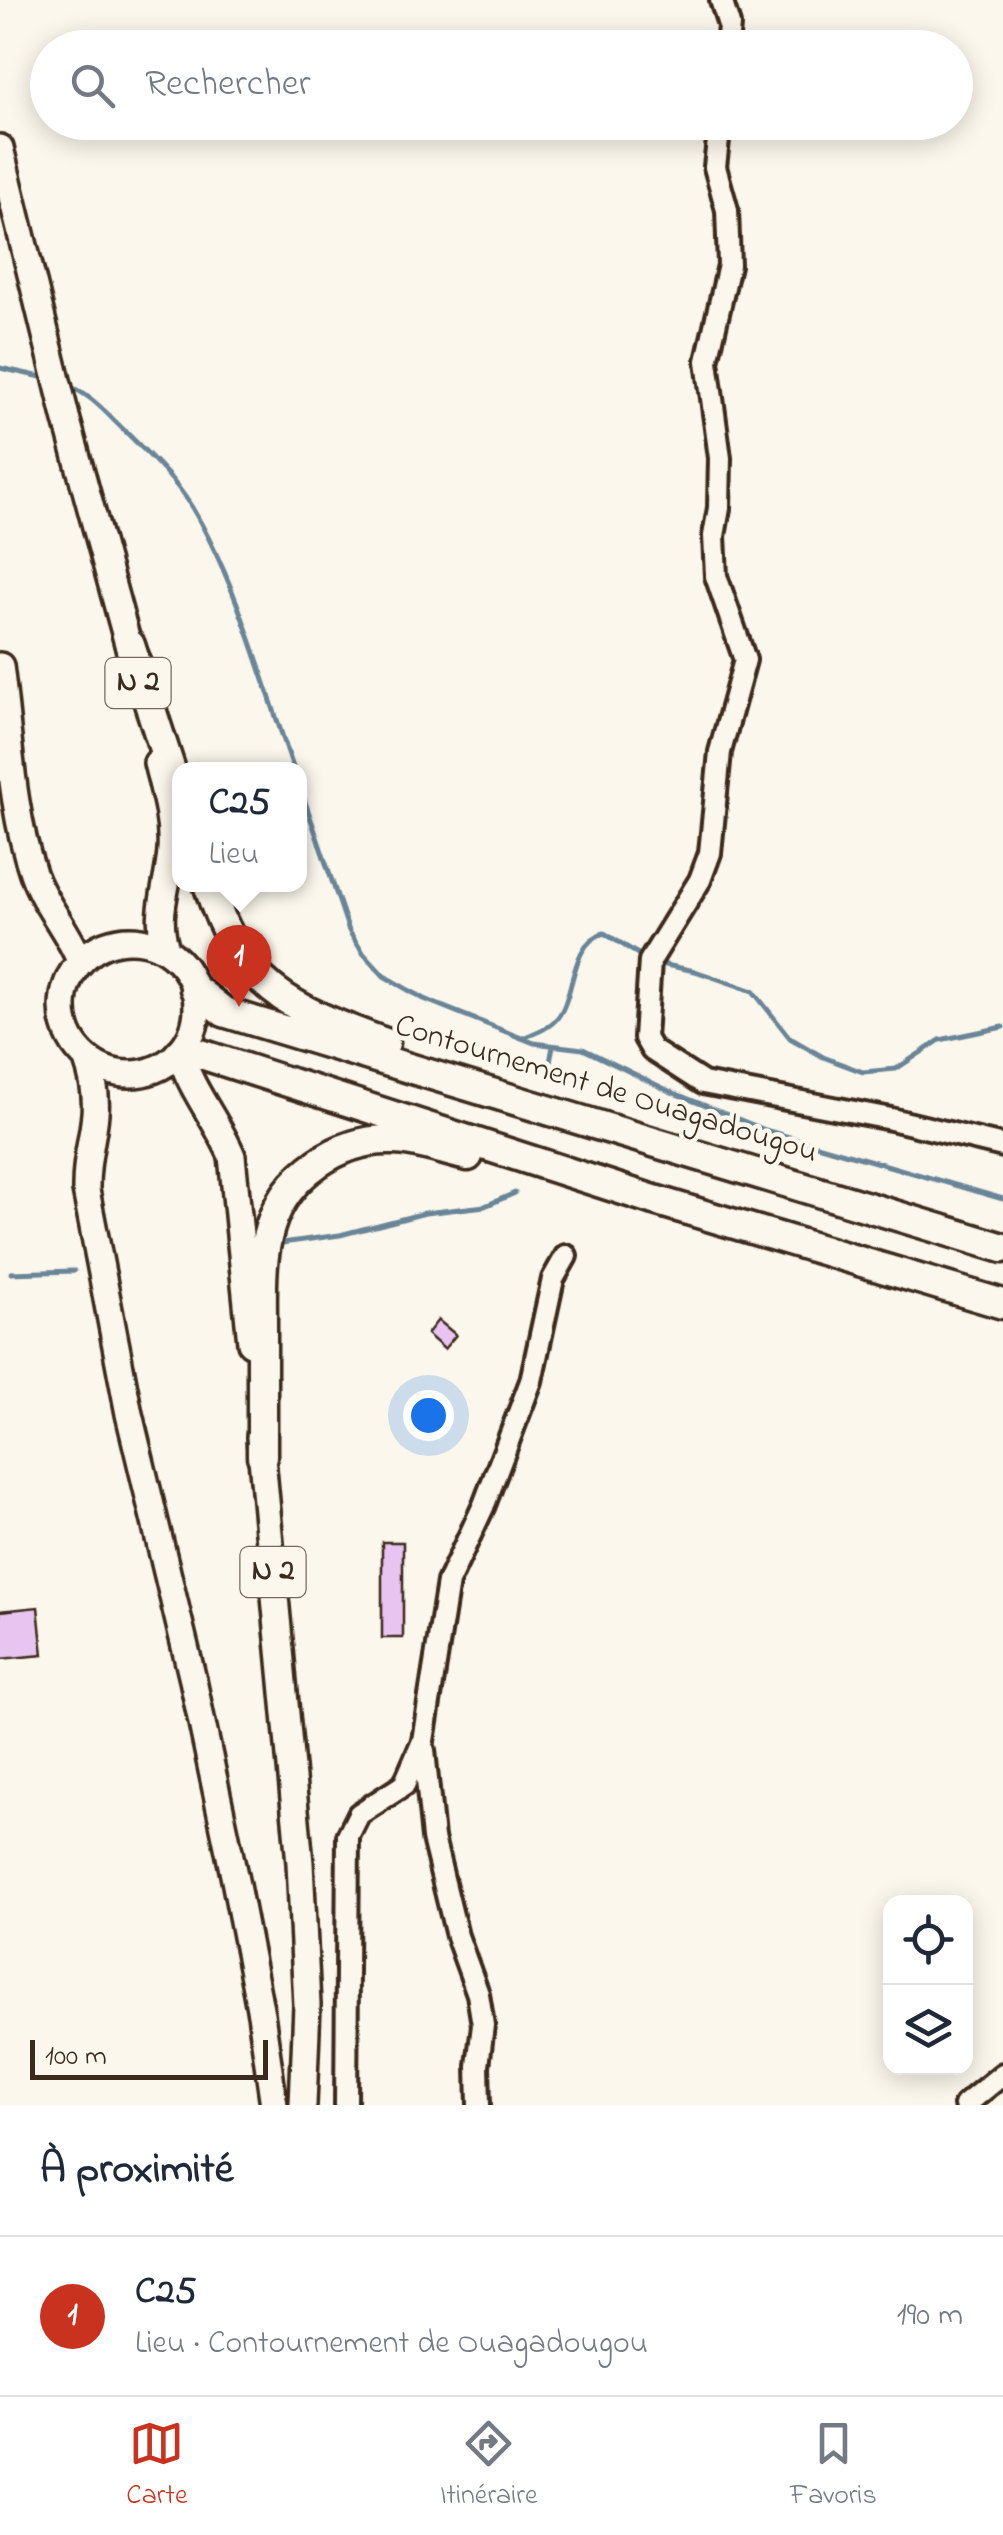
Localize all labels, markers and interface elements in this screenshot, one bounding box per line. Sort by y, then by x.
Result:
search box [30,30,973,140]
text: Rechercher [145,57,311,113]
icon: search [65,58,120,113]
road number: N 2 [106,658,170,708]
popup [172,762,307,892]
text: C25 [209,776,270,832]
text: Lieu [209,832,259,879]
pin: 1 [206,924,272,1007]
street label: Contournement de Ouagadougou [389,1003,823,1177]
your location [403,1390,454,1441]
road number: N 2 [240,1547,306,1597]
map controls [883,1895,973,2075]
button: locate [883,1895,973,1985]
button: layers [883,1985,973,2075]
scale bar [30,2035,268,2080]
text: 100 m [45,2037,107,2078]
text: À proximité [40,2140,234,2201]
text: C25 [135,2265,196,2321]
text: 1 [67,2293,78,2340]
text: 190 m [897,2293,963,2340]
text: Lieu · Contournement de Ouagadougou [135,2321,648,2368]
tab: Carte [126,2416,187,2517]
tab: Itinéraire [440,2416,537,2517]
tab: Favoris [790,2416,877,2517]

